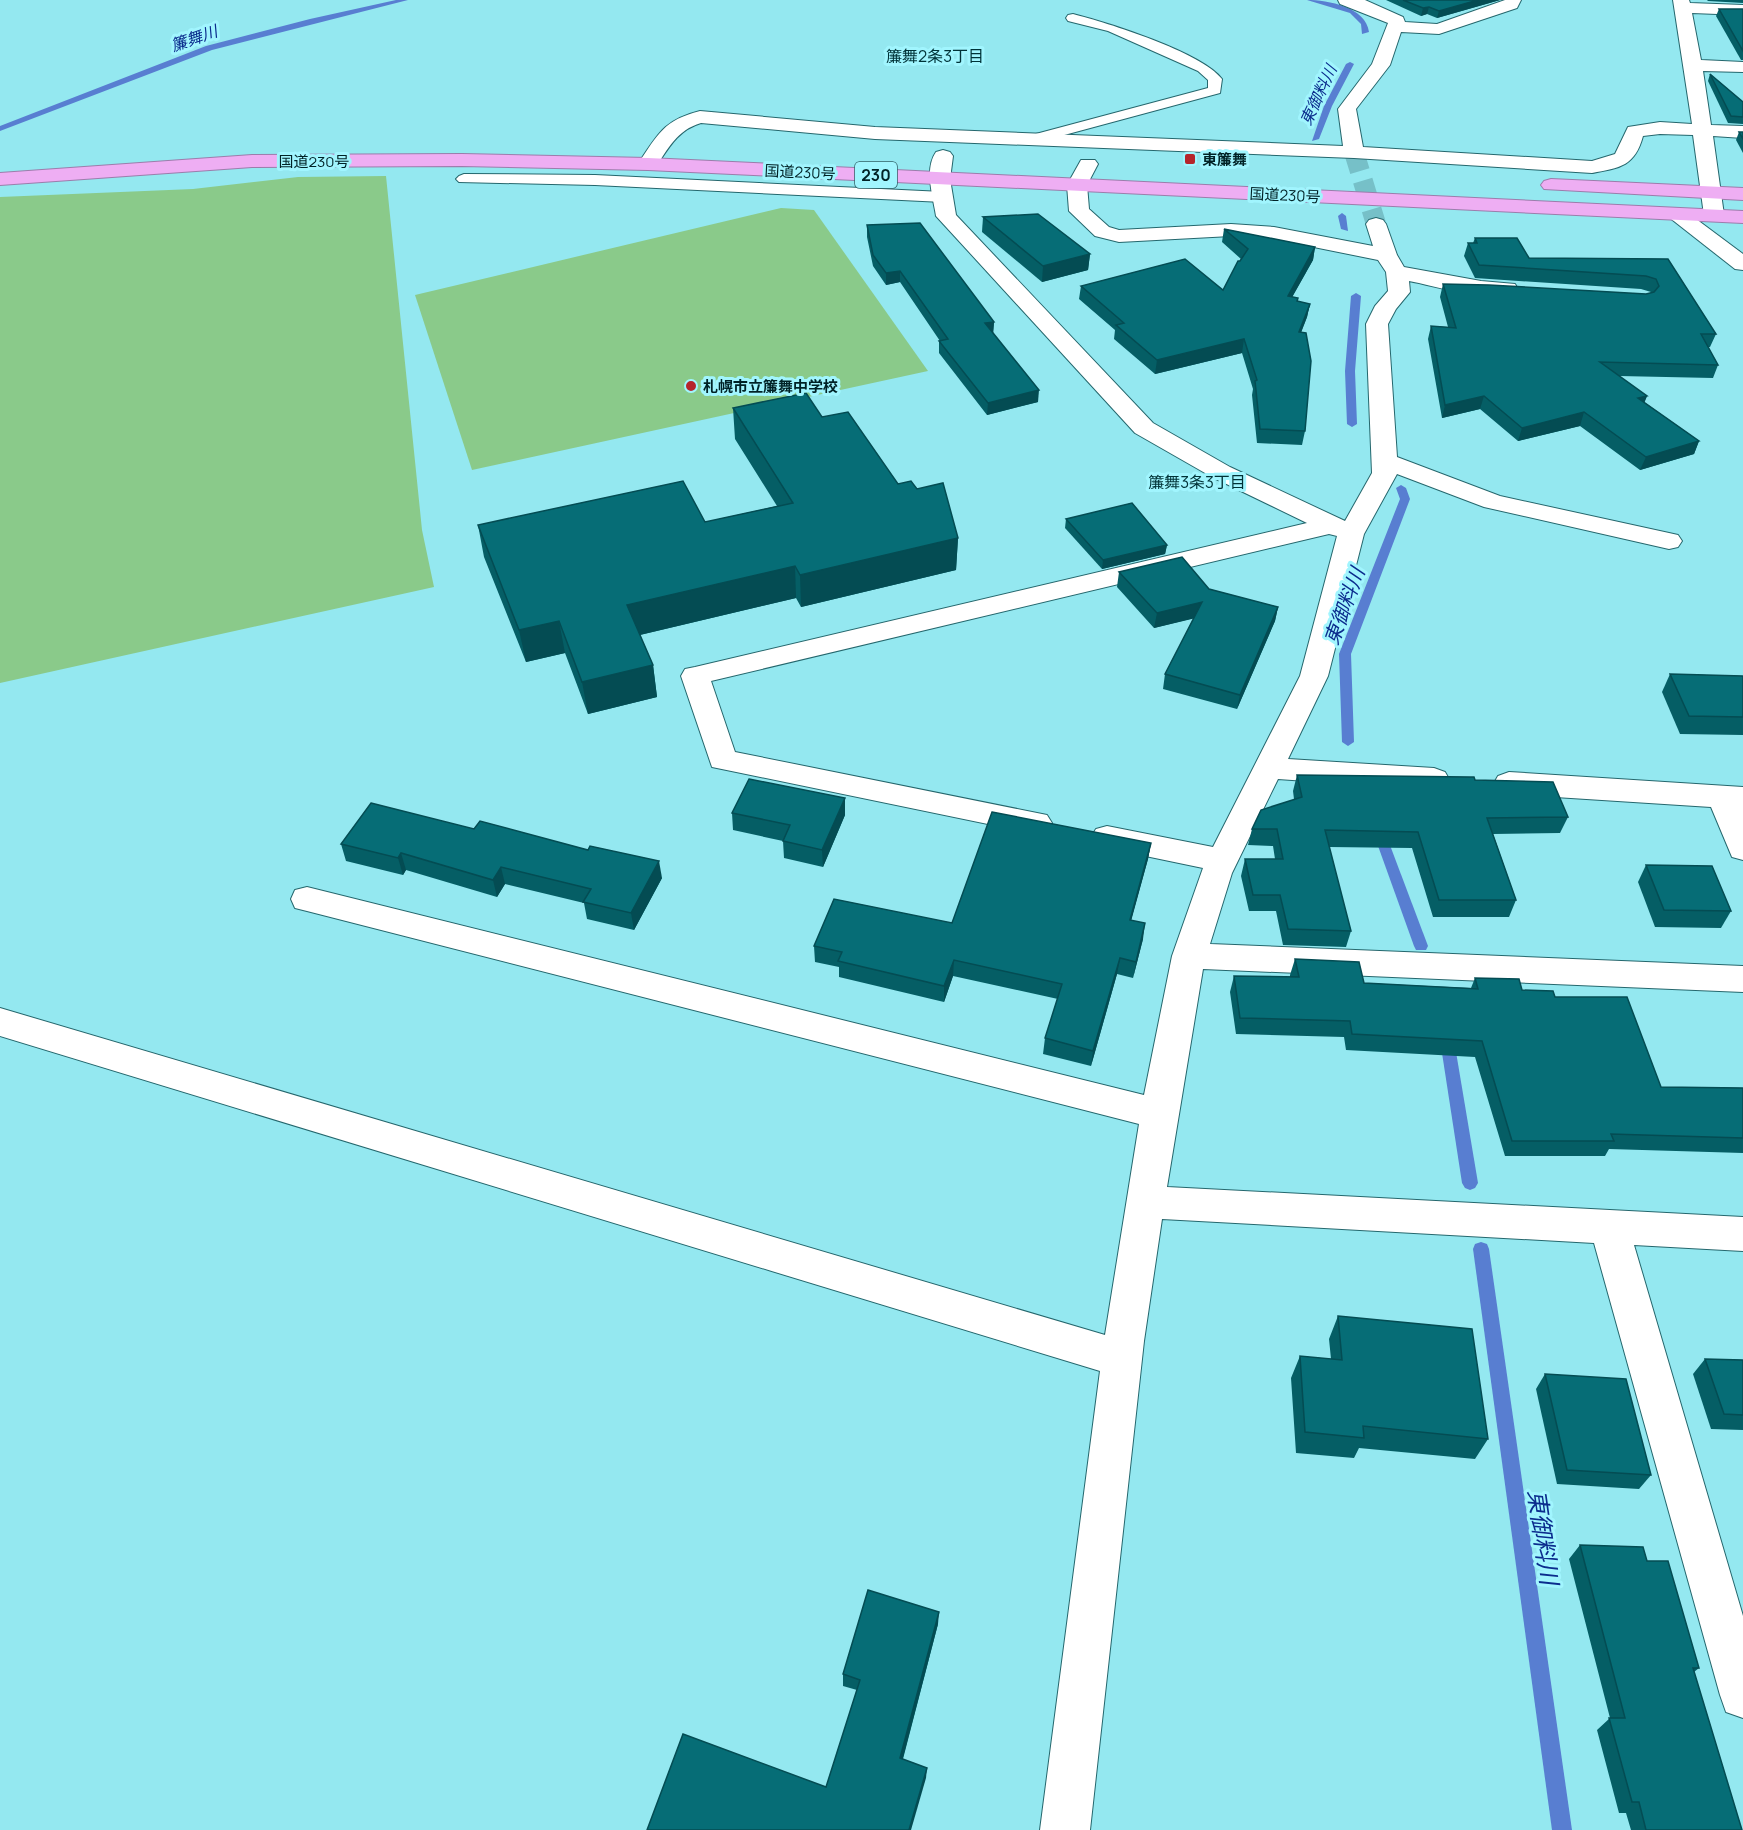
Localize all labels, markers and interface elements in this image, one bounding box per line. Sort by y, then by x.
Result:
water label: 簾舞川 [168,19,222,56]
district label: 簾舞2条3丁目 [886,45,984,67]
water label: 東御料川 [1295,60,1342,129]
place label: 東簾舞 [1202,149,1247,170]
street label: 国道230号 [279,151,350,172]
marker: 東簾舞 [1183,152,1197,166]
street label: 国道230号 [764,160,836,184]
road number: 230 [855,162,897,188]
street label: 国道230号 [1249,183,1321,207]
place label: 札幌市立簾舞中学校 [703,376,838,397]
marker: 札幌市立簾舞中学校 [684,379,698,393]
district label: 簾舞3条3丁目 [1148,471,1246,493]
water label: 東御料川 [1318,562,1371,648]
water label: 東御料川 [1521,1487,1567,1590]

